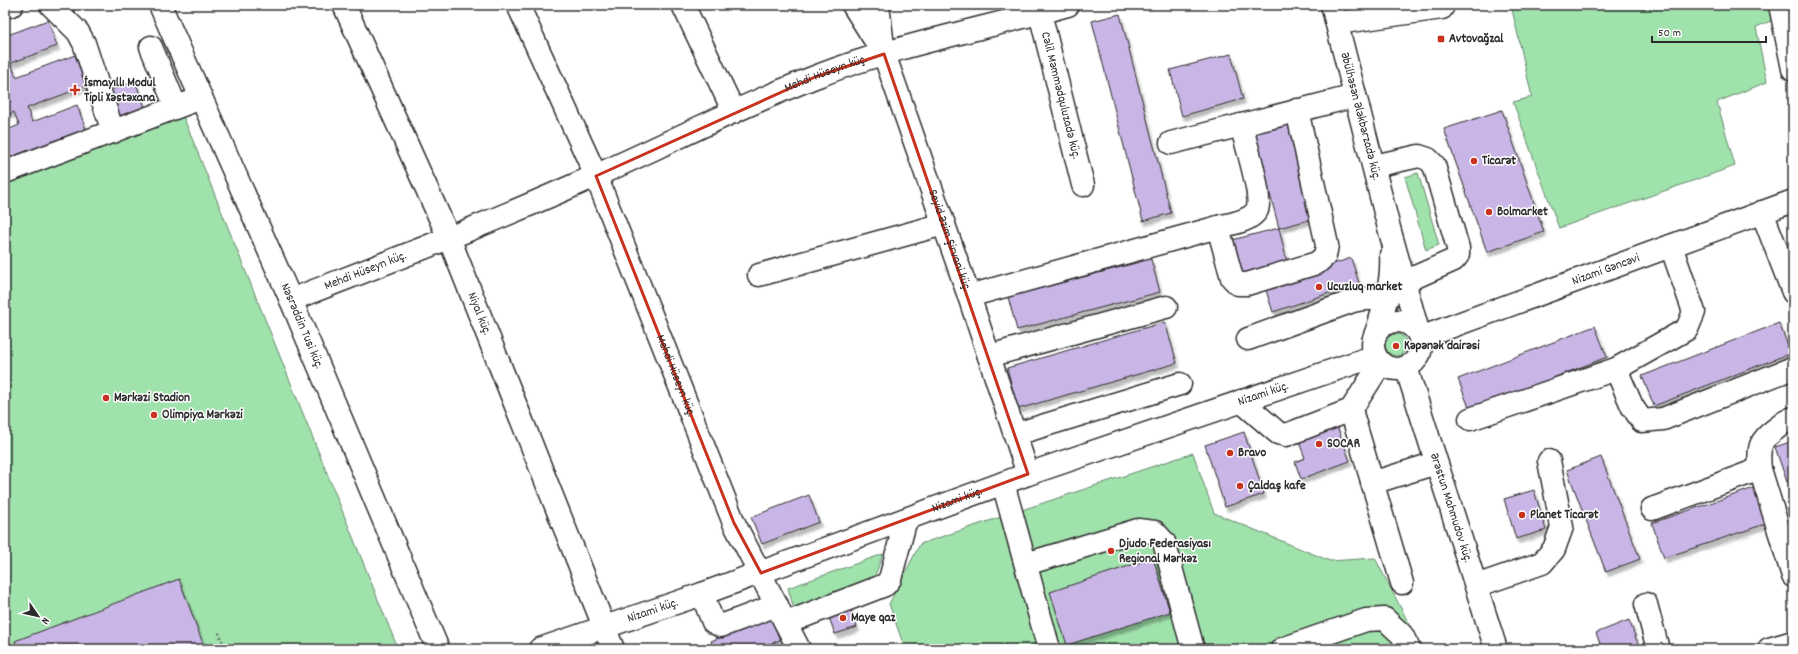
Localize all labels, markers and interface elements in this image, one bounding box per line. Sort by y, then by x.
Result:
scale bar [1652,18,1766,44]
text: 50 m [1658,25,1681,42]
street label: Cəlil Məmmədquluzadə küç. [1036,30,1086,161]
place label: Avtovağzal [1449,30,1504,49]
marker: Avtovağzal [1436,34,1446,44]
street label: Mehdi Hüseyn küç. [782,50,870,98]
street label: Əbülhəsən Ələkbərzadə küç. [1335,51,1386,182]
place label: İsmayıllı Modul Tipli Xəstəxana [84,74,156,108]
marker: İsmayıllı Modul Tipli Xəstəxana [69,84,81,96]
place label: Ticarət [1482,152,1516,171]
marker: Ticarət [1469,156,1479,166]
street label: Seyid Əzim Şirvani küç. [923,187,976,294]
place label: Bolmarket [1497,203,1548,222]
marker: Bolmarket [1484,207,1494,217]
street label: Mehdi Hüseyn küç. [322,246,409,296]
street label: Nizami Gəncəvi [1569,248,1643,291]
place label: Ucuzluq market [1327,278,1402,297]
street label: Nəsrəddin Tusi küç. [275,280,328,372]
marker: Ucuzluq market [1314,282,1324,292]
street label: Niyal küç. [462,289,496,338]
street label: Mehdi Hüseyn küç. [651,332,700,420]
place label: Kəpənək dairəsi [1404,337,1480,356]
marker: Kəpənək dairəsi [1391,341,1401,351]
street label: Nizami küç. [1235,377,1291,411]
place label: Mərkəzi Stadion [114,389,190,408]
marker: Mərkəzi Stadion [101,393,111,403]
place label: Olimpiya Mərkəzi [162,406,243,425]
marker: Olimpiya Mərkəzi [149,410,159,420]
place label: SOCAR [1327,435,1360,454]
marker: SOCAR [1314,439,1324,449]
place label: Bravo [1238,444,1267,463]
marker: Bravo [1225,448,1235,458]
street label: Ərəstun Mahmudov küç. [1425,451,1477,565]
place label: Çaldaş kafe [1248,477,1306,496]
marker: Çaldaş kafe [1235,481,1245,491]
street label: Nizami küç. [929,482,985,518]
place label: Planet Ticarət [1530,506,1599,525]
marker: Planet Ticarət [1517,510,1527,520]
place label: Djudo Federasiyası Regional Mərkəz [1119,535,1212,569]
marker: Djudo Federasiyası Regional Mərkəz [1106,546,1116,556]
street label: Nizami küç. [625,593,681,628]
north arrow [18,596,58,636]
place label: Maye qaz [851,609,897,628]
marker: Maye qaz [838,613,848,623]
text: N [36,614,53,628]

